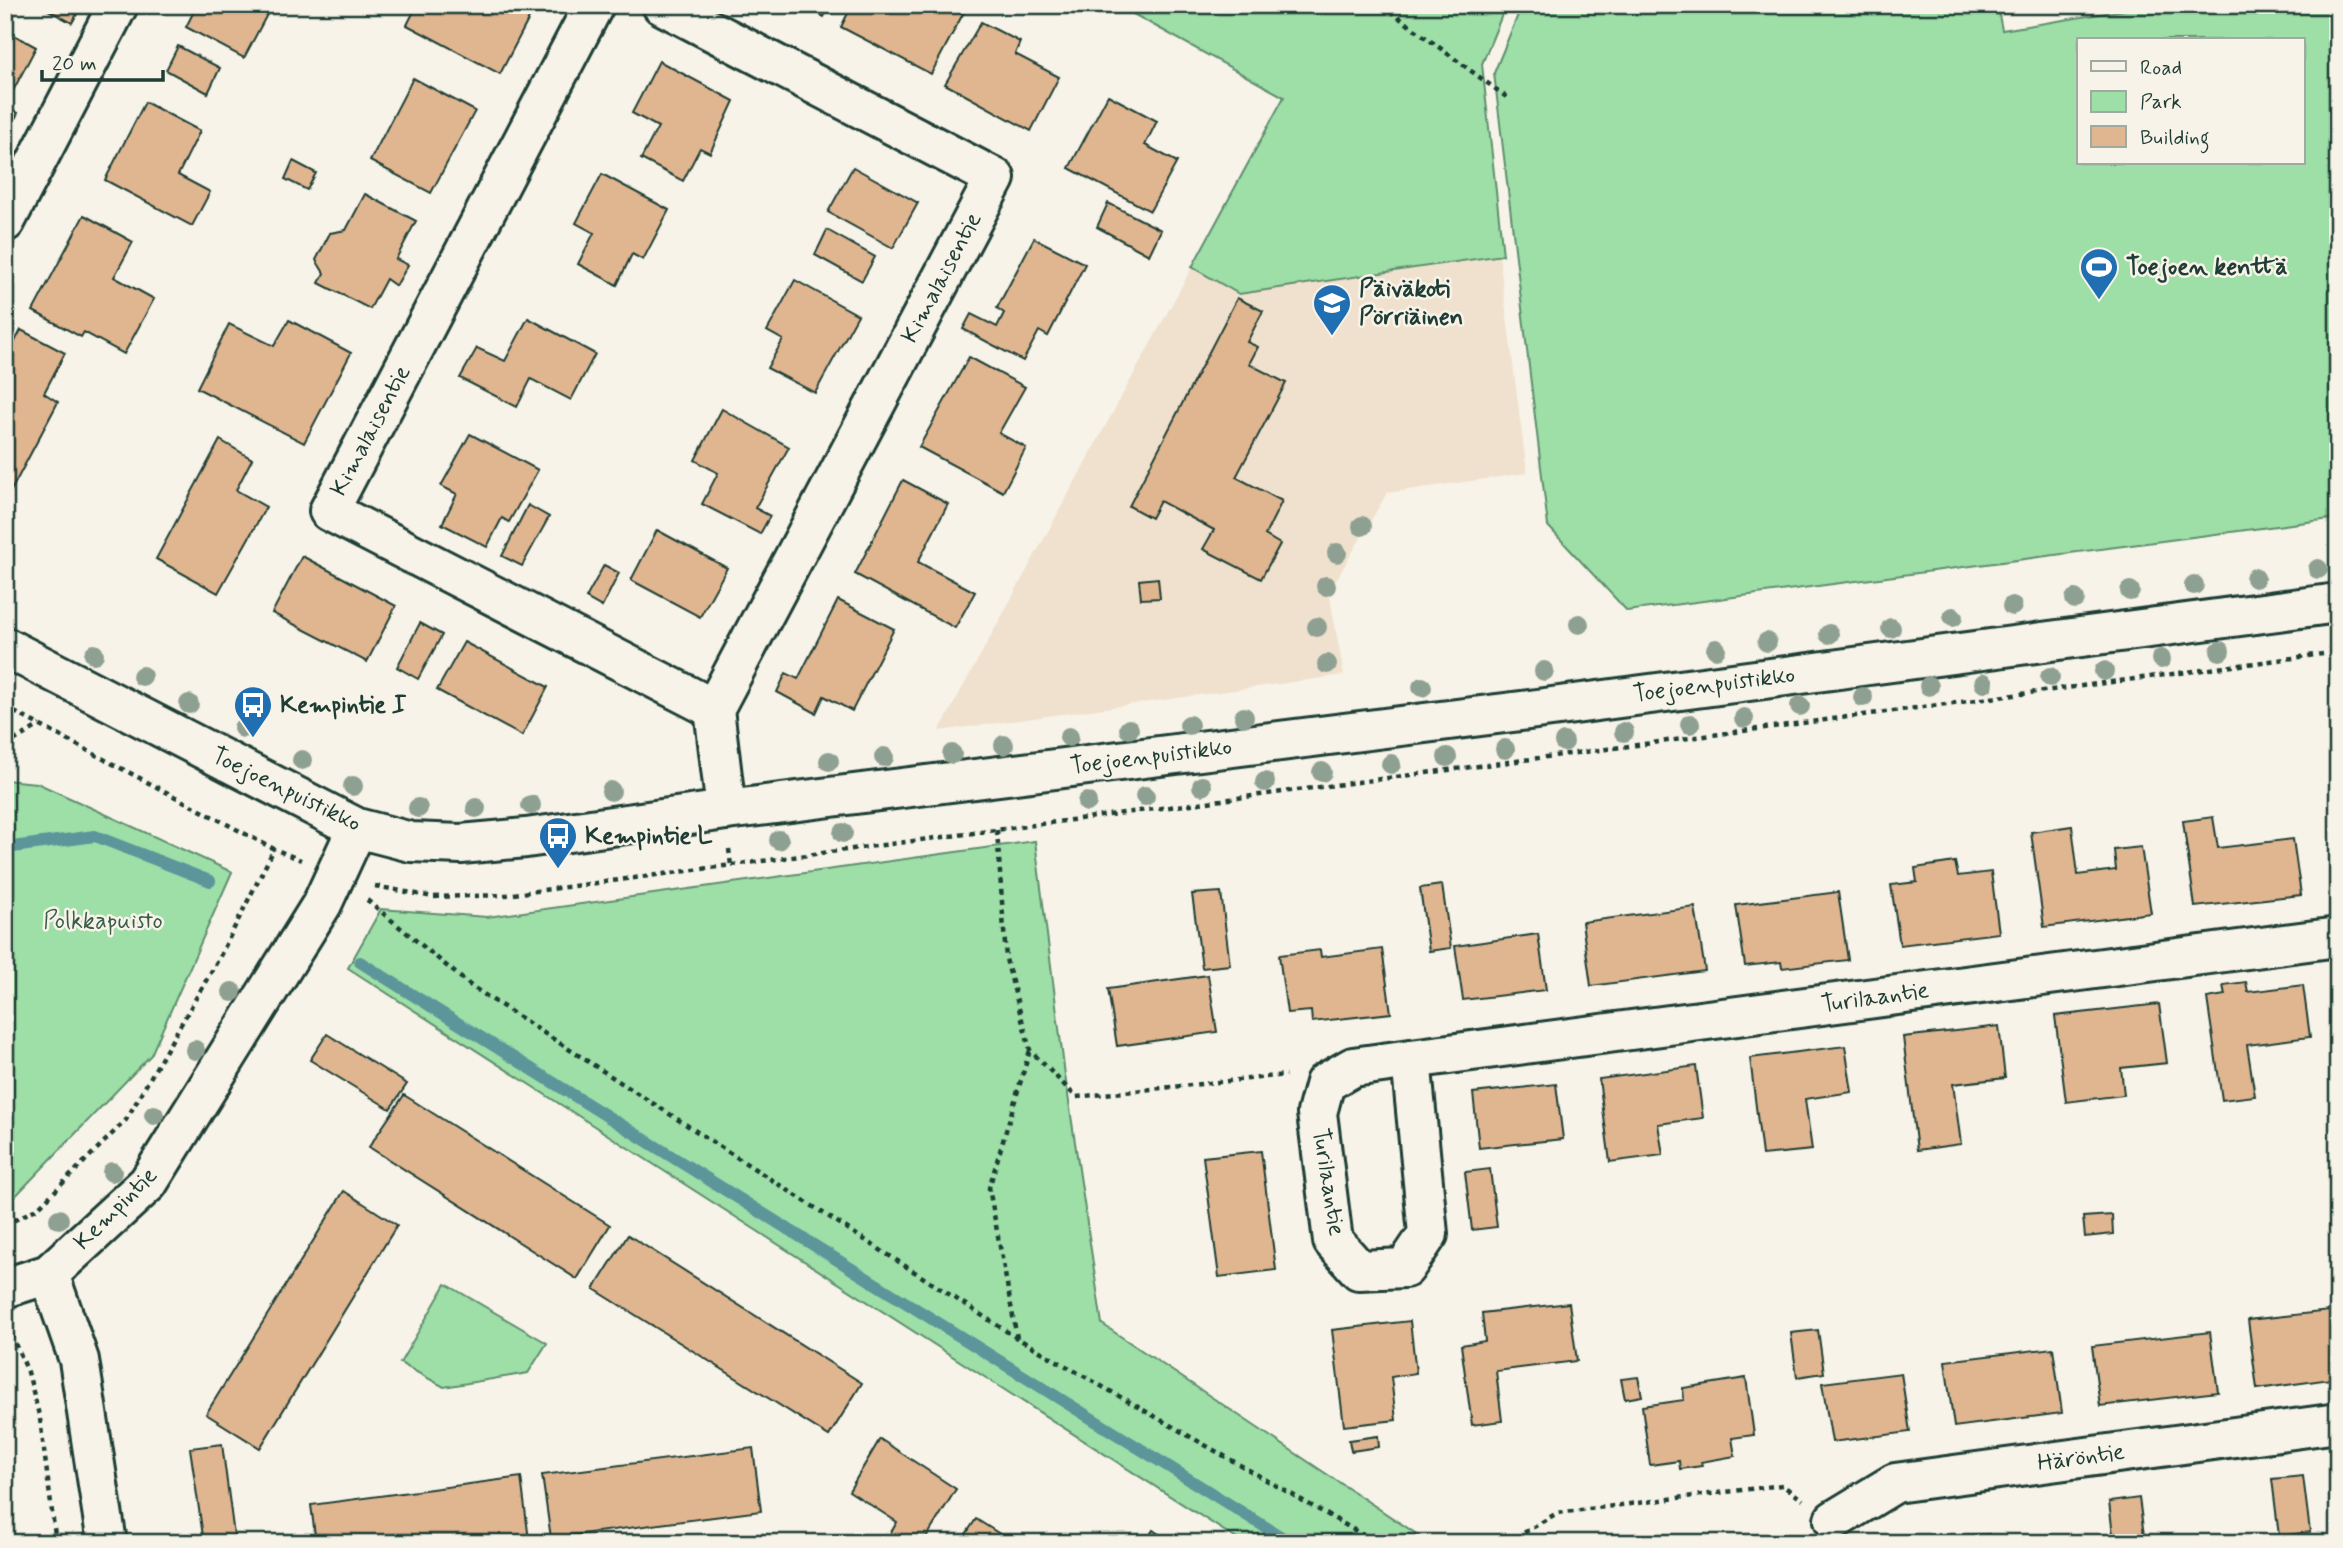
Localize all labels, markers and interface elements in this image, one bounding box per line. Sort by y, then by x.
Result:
scale bar [42,38,163,82]
legend [2077,38,2304,164]
text: 20 m [52,50,97,78]
text: Road [2140,54,2182,82]
text: Park [2140,88,2182,116]
text: Building [2140,124,2210,154]
street label: Kimalaisentie [895,207,989,349]
sports icon: Toejoen kenttä [2078,246,2120,301]
place label: Toejoen kenttä [2126,252,2288,283]
place label: Päiväkoti Pörriäinen [1359,274,1463,333]
school or university icon: Päiväkoti Pörriäinen [1311,282,1353,337]
street label: Kimalaisentie [324,360,418,502]
street label: Toejoenpuistikko [1631,660,1797,710]
bus stop icon: Kempintie I [232,684,274,739]
place label: Kempintie I [280,690,407,721]
street label: Toejoenpuistikko [1068,732,1234,782]
street label: Toejoenpuistikko [206,740,366,840]
bus stop icon: Kempintie L [537,815,579,870]
place label: Kempintie L [585,821,714,852]
park label: Polkkapuisto [43,906,163,937]
street label: Turilaantie [1819,975,1931,1021]
street label: Turilaantie [1304,1126,1352,1238]
street label: Kempintie [68,1160,165,1257]
street label: Häröntie [2035,1437,2127,1479]

